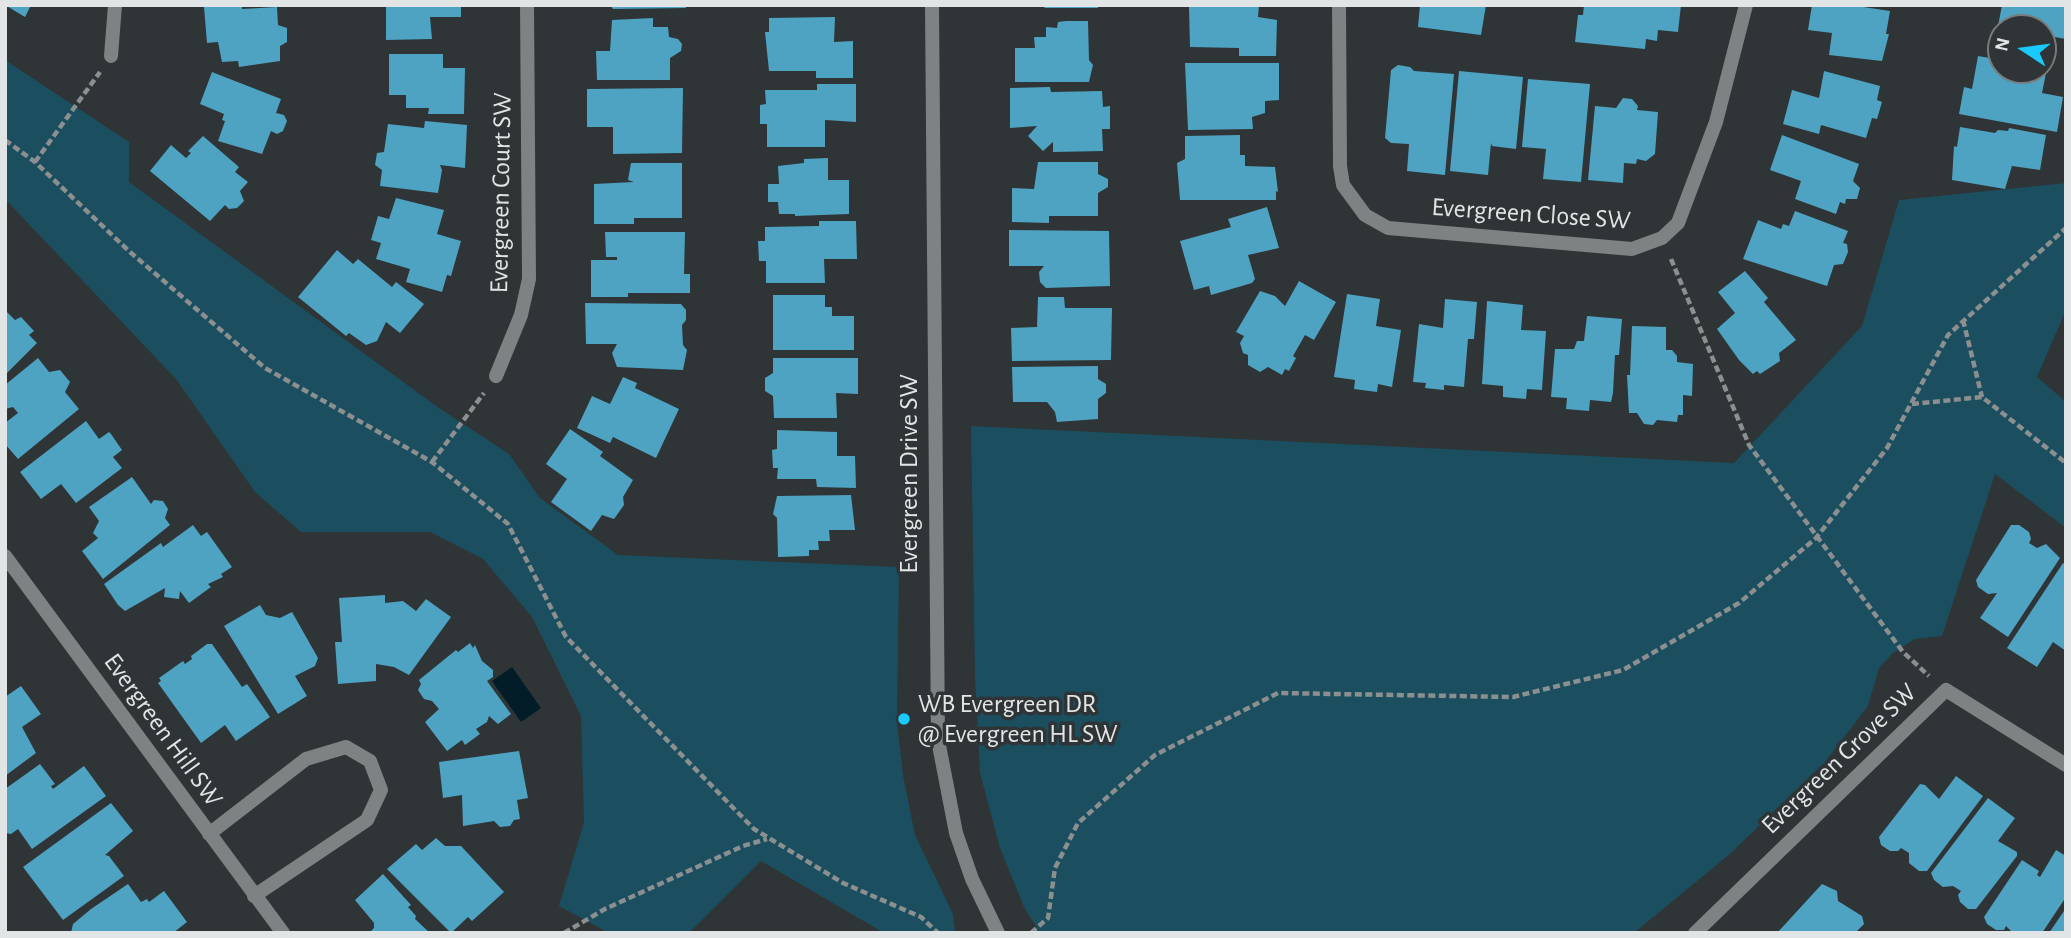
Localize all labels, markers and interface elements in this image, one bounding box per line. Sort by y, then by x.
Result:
north arrow [1987,14,2057,84]
text: N [1992,36,2014,53]
street label: Evergreen Court SW [484,92,518,294]
street label: Evergreen Close SW [1430,191,1632,237]
street label: Evergreen Drive SW [893,374,925,574]
street label: Evergreen Hill SW [97,647,229,813]
street label: Evergreen Grove SW [1755,677,1923,841]
place label: WB Evergreen DR @ Evergreen HL SW [918,688,1118,750]
marker: WB Evergreen DR @ Evergreen HL SW [896,711,912,727]

